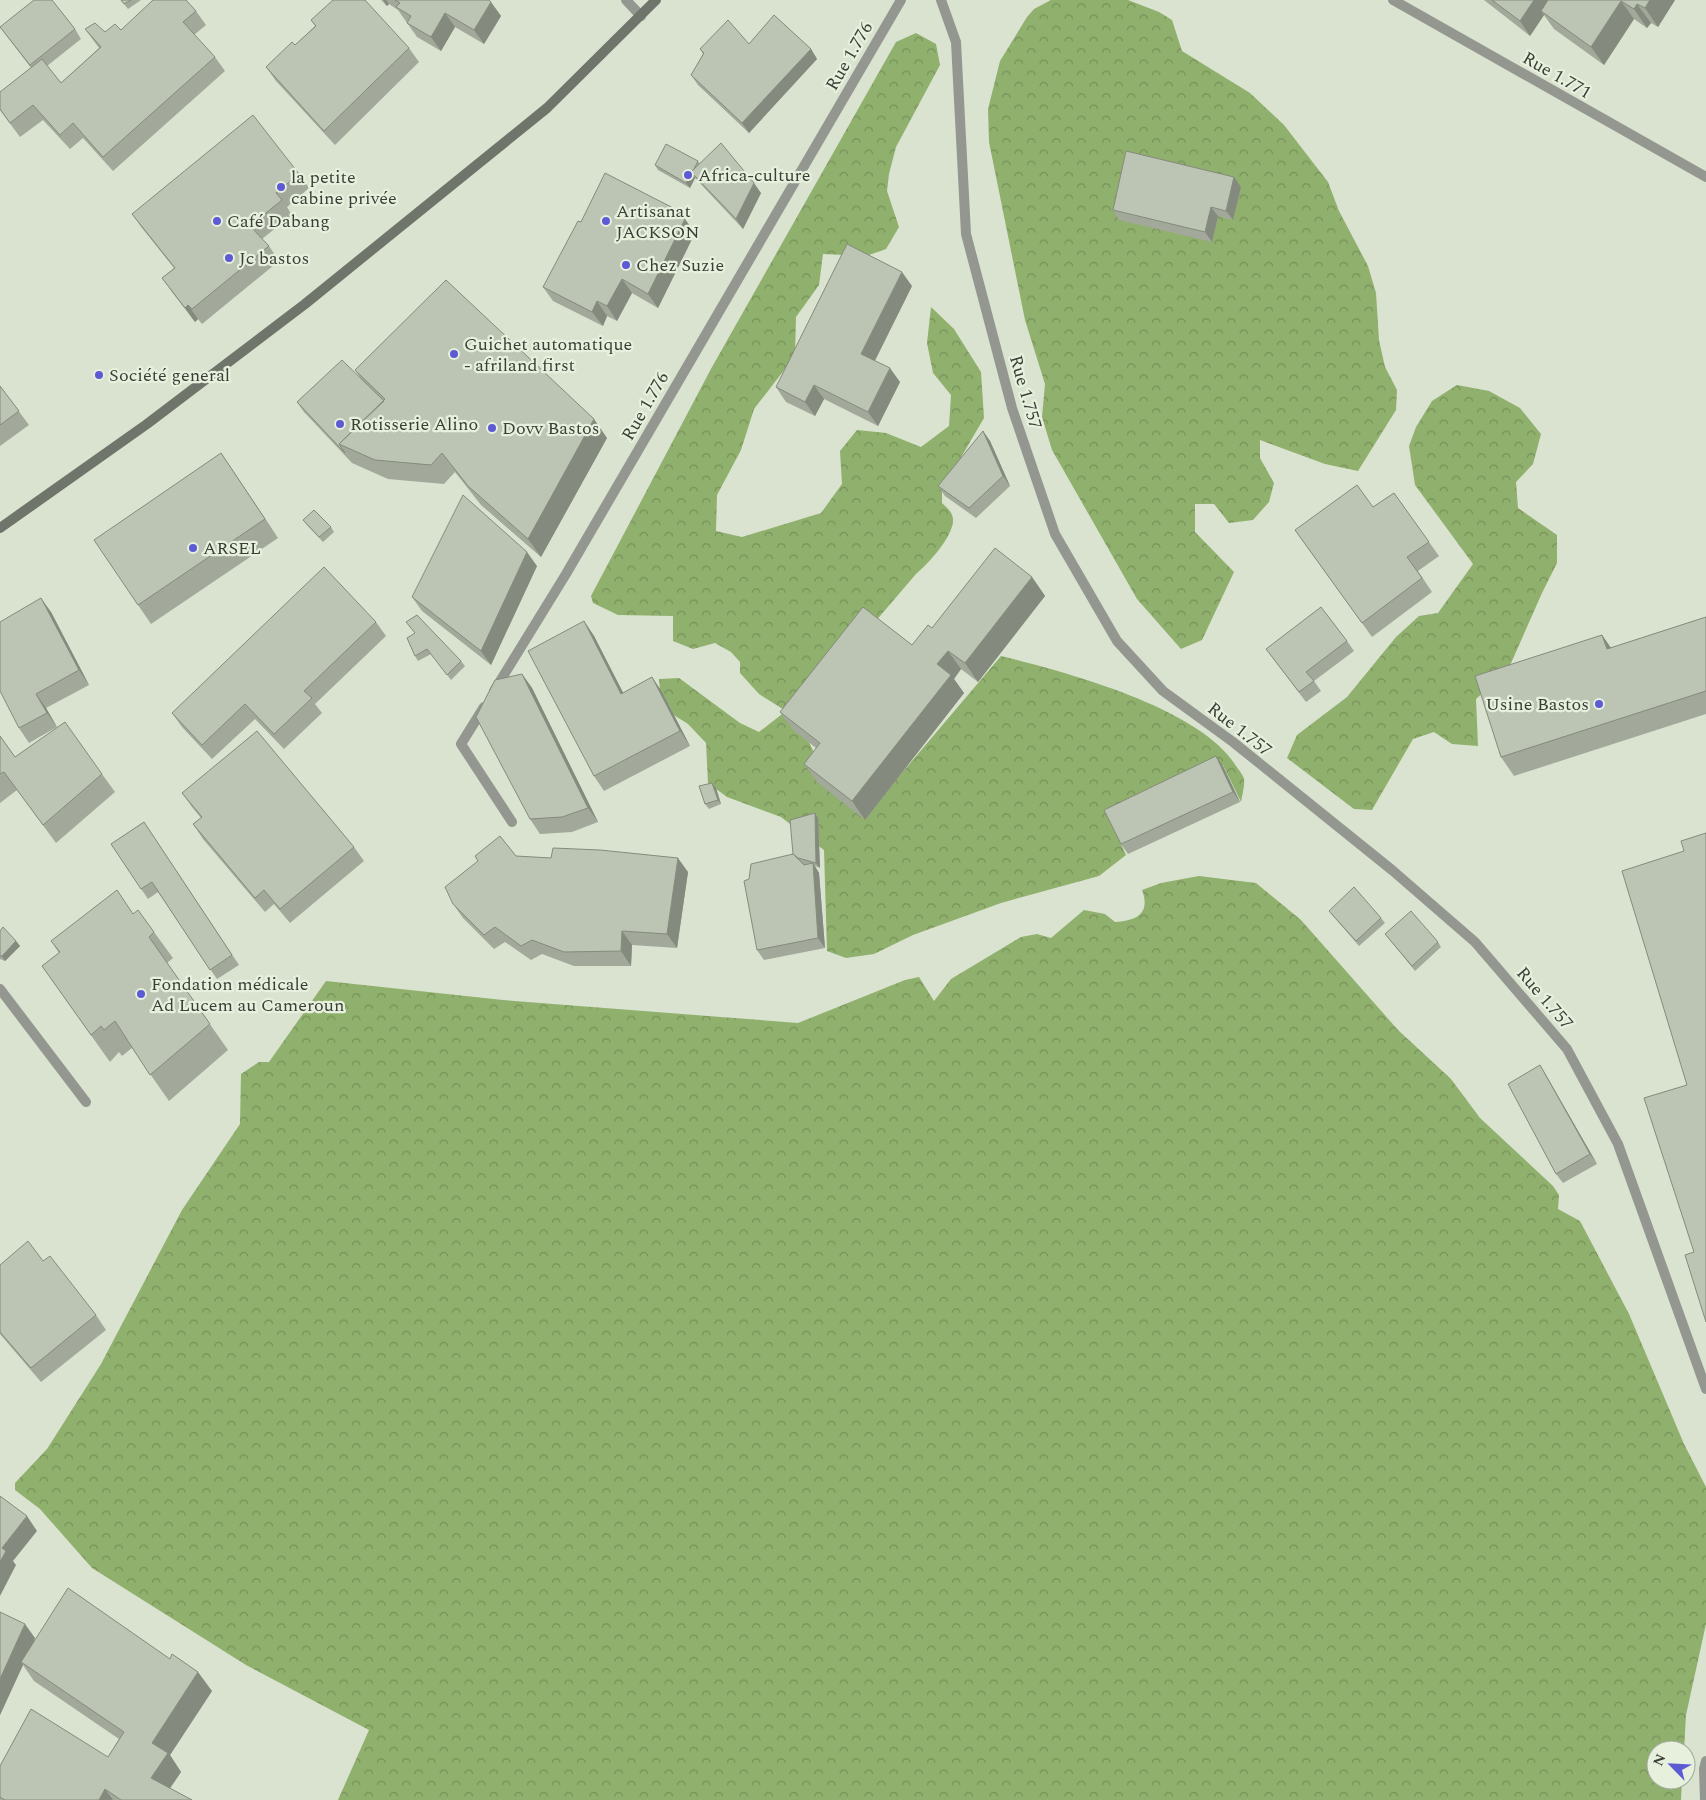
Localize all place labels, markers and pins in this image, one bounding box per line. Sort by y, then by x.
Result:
place label: Africa-culture [698,162,810,189]
place label: la petite cabine privée [291,164,397,212]
marker: Africa-culture [682,169,694,181]
marker: la petite cabine privée [275,181,287,193]
place label: Artisanat JACKSON [616,198,700,246]
place label: Café Dabang [227,208,330,235]
marker: Café Dabang [211,215,223,227]
marker: Artisanat JACKSON [600,215,612,227]
place label: Jc bastos [239,245,309,272]
marker: Jc bastos [223,252,235,264]
place label: Chez Suzie [636,252,724,279]
marker: Chez Suzie [620,259,632,271]
place label: Guichet automatique - afriland first [464,331,632,379]
marker: Guichet automatique - afriland first [448,348,460,360]
place label: Société general [109,362,230,389]
marker: Société general [93,369,105,381]
place label: Rotisserie Alino [350,411,478,438]
place label: Dovv Bastos [502,415,600,442]
marker: Rotisserie Alino [334,418,346,430]
marker: Dovv Bastos [486,422,498,434]
place label: ARSEL [203,535,261,562]
marker: ARSEL [187,542,199,554]
place label: Usine Bastos [1486,691,1589,718]
marker: Usine Bastos [1593,698,1605,710]
place label: Fondation médicale Ad Lucem au Cameroun [151,971,344,1019]
marker: Fondation médicale Ad Lucem au Cameroun [135,988,147,1000]

